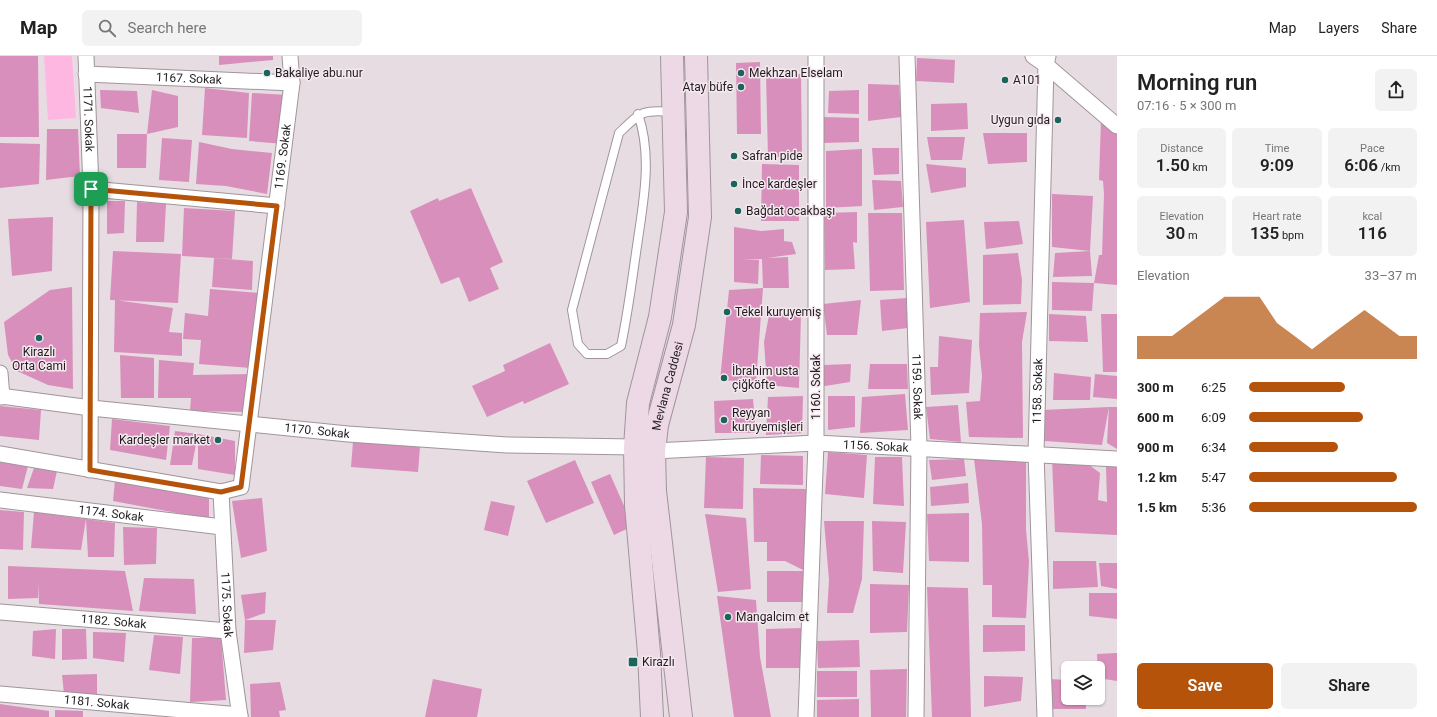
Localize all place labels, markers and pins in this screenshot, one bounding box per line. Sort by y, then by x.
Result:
place label: Bakaliye abu.nur [275,66,363,80]
place label: Mekhzan Elselam [749,66,843,80]
marker: Bakaliye abu.nur [262,68,272,78]
marker: Mekhzan Elselam [736,68,746,78]
place label: A101 [1013,73,1041,87]
marker: A101 [1000,75,1010,85]
place label: Atay büfe [683,80,733,94]
marker: Atay büfe [736,82,746,92]
place label: Uygun gıda [991,113,1050,127]
marker: Uygun gıda [1053,115,1063,125]
place label: Safran pide [742,149,803,163]
marker: Safran pide [729,151,739,161]
pin [74,172,108,206]
place label: İnce kardeşler [742,176,817,191]
marker: İnce kardeşler [729,179,739,189]
place label: Bağdat ocakbaşı [746,204,835,218]
marker: Bağdat ocakbaşı [733,206,743,216]
place label: Tekel kuruyemiş [735,305,821,319]
marker: Tekel kuruyemiş [722,307,732,317]
marker: Kirazlı Orta Cami [34,333,44,343]
place label: Kirazlı Orta Cami [12,345,66,373]
place label: İbrahim usta çiğköfte [732,363,799,392]
marker: İbrahim usta çiğköfte [719,373,729,383]
place label: Reyyan kuruyemişleri [732,406,803,434]
marker: Reyyan kuruyemişleri [719,415,729,425]
place label: Kardeşler market [119,433,210,447]
marker: Kardeşler market [213,435,223,445]
place label: Mangalcim et [736,610,809,624]
marker: Mangalcim et [723,612,733,622]
place label: Kirazlı [642,655,675,669]
marker: Kirazlı [627,656,639,668]

